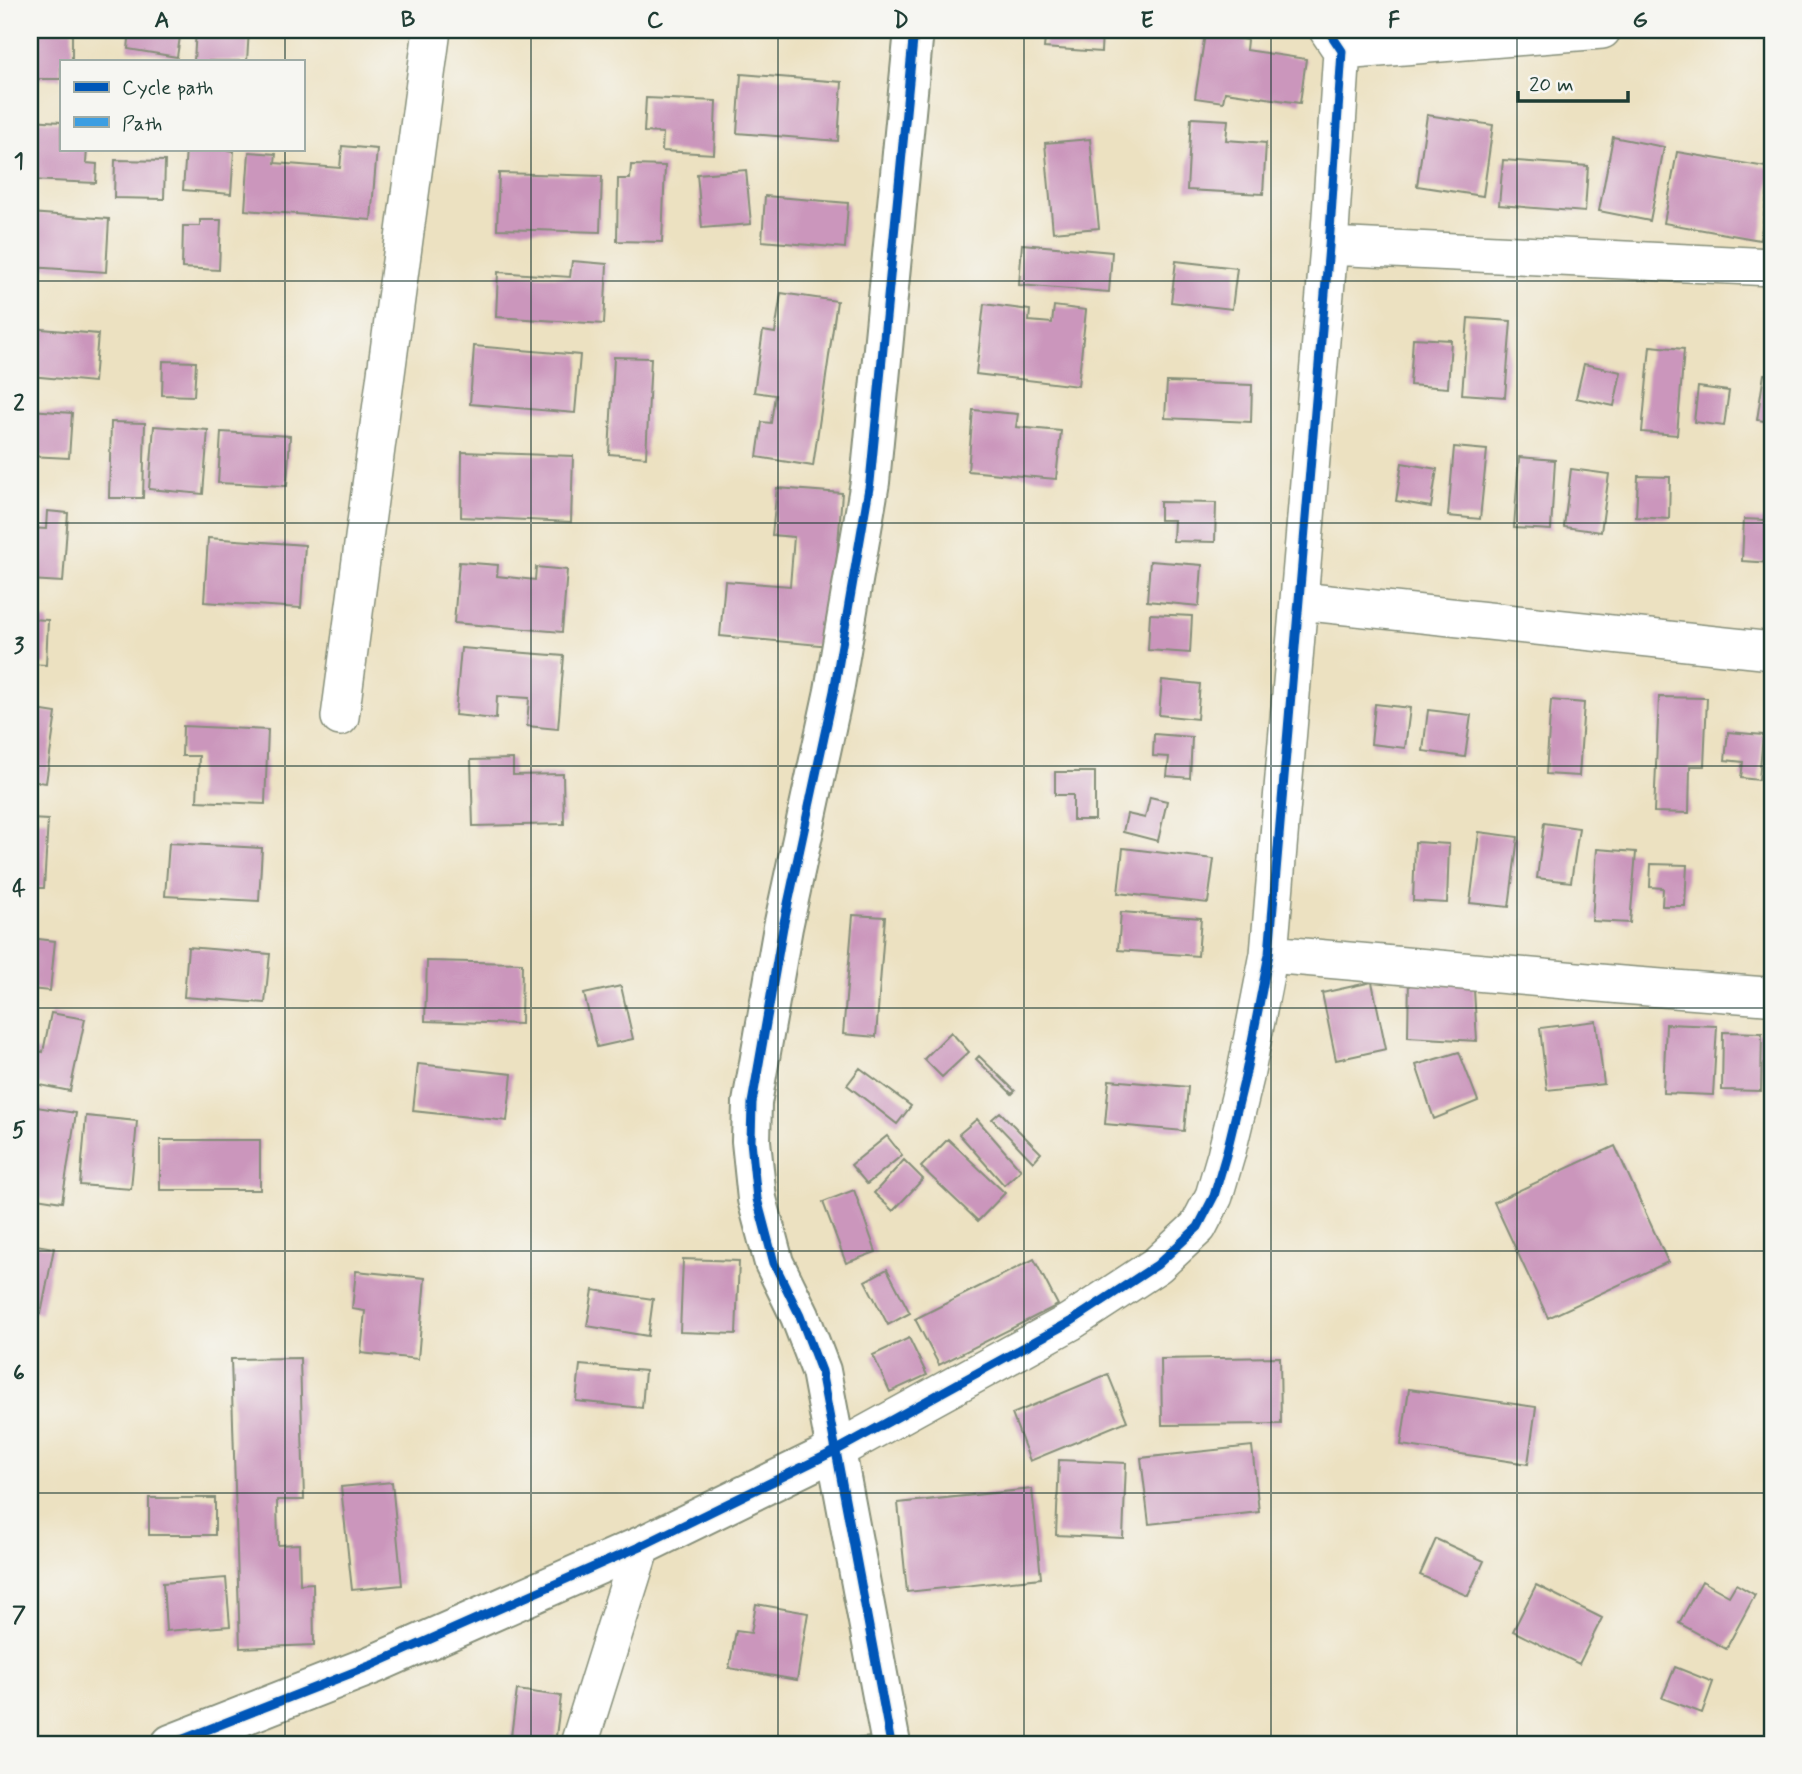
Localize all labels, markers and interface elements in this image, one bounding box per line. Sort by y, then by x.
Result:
text: A [154,6,170,36]
text: B [401,6,416,36]
text: C [647,6,664,36]
text: D [893,6,909,36]
text: E [1140,6,1154,36]
text: F [1388,6,1400,36]
text: G [1632,6,1648,36]
legend [60,60,304,150]
scale bar [1518,60,1629,104]
text: 20 m [1529,71,1574,99]
text: Cycle path [122,74,213,102]
text: Path [122,110,162,138]
text: 1 [14,147,24,177]
text: 2 [13,389,25,419]
text: 3 [14,632,25,662]
text: 4 [12,874,26,904]
text: 5 [12,1116,26,1146]
text: 6 [13,1359,25,1389]
text: 7 [12,1601,26,1631]

